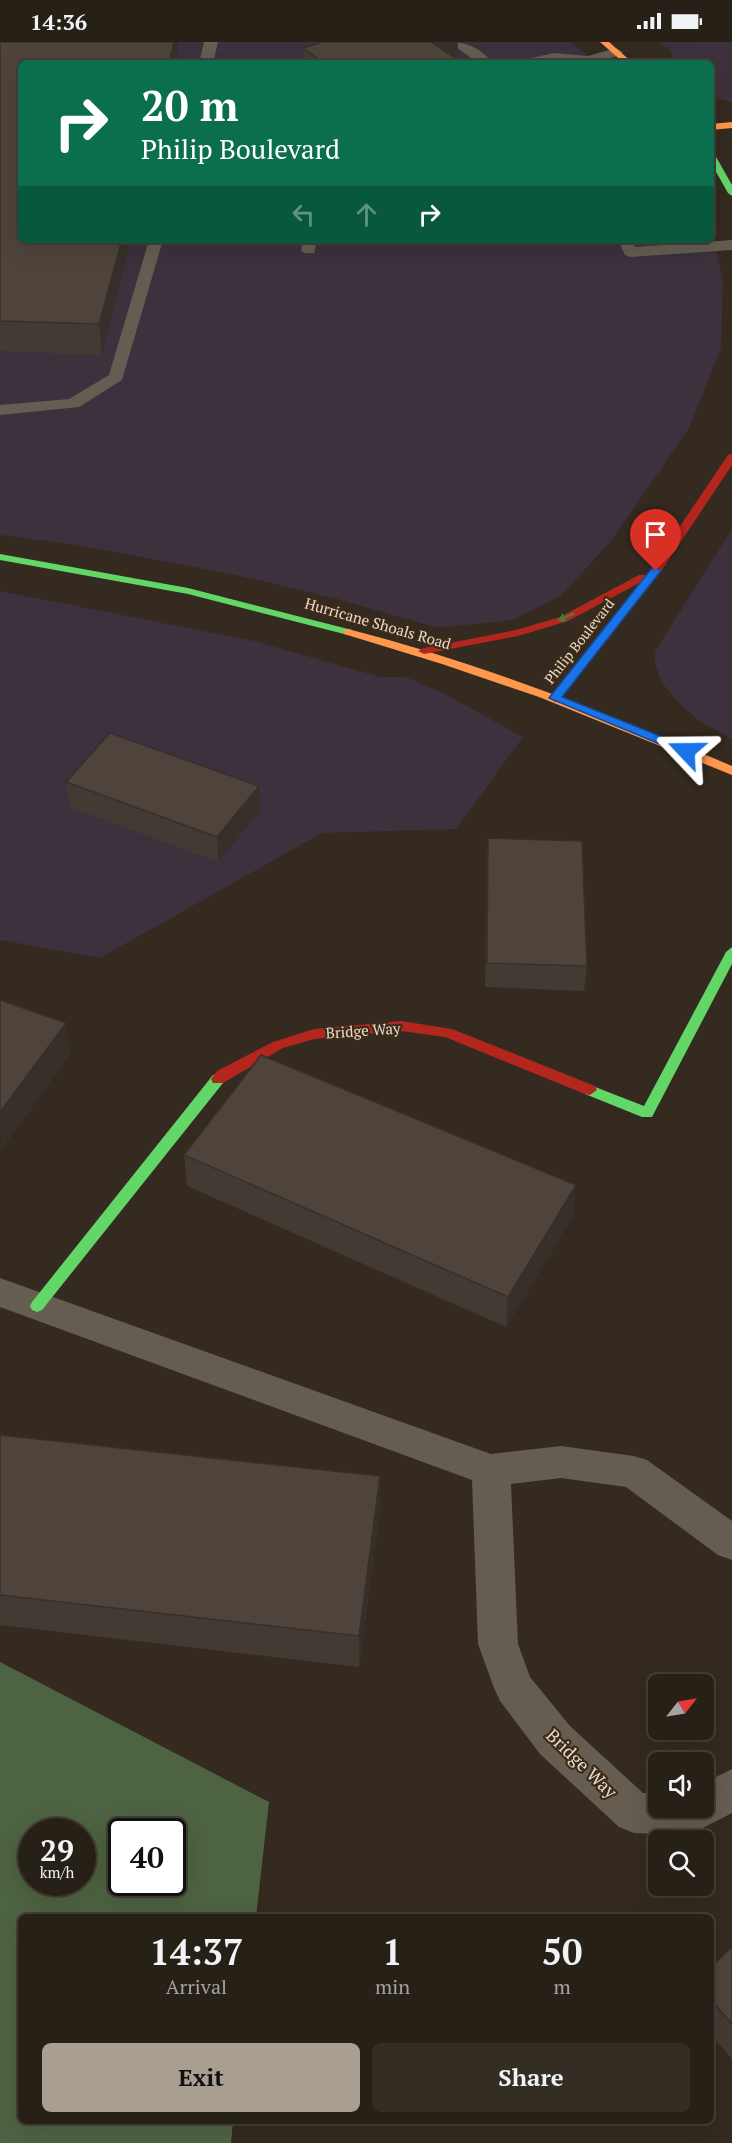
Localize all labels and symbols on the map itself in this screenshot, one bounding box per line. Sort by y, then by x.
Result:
pin [630,509,681,571]
street label: Hurricane Shoals Road [303,593,453,653]
street label: Philip Boulevard [540,594,618,688]
one-way arrow [557,612,575,622]
position arrow [654,719,718,783]
street label: Bridge Way [325,1017,402,1043]
north arrow [648,1674,714,1740]
street label: Bridge Way [541,1723,623,1804]
speed limit sign: 40 [108,1818,186,1896]

